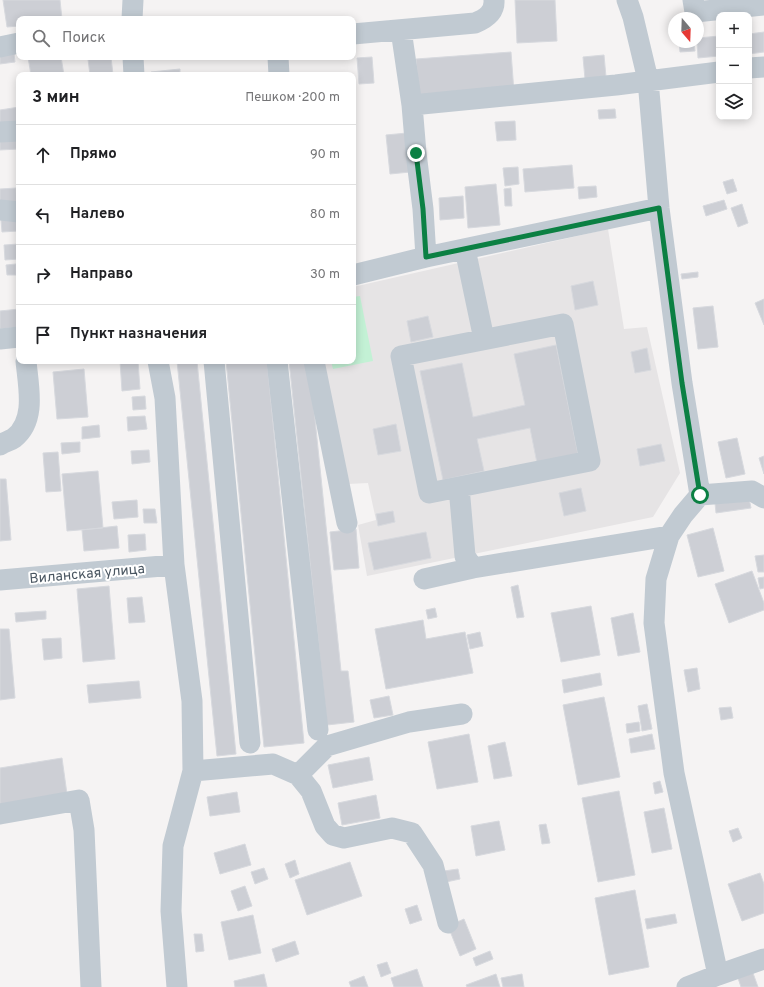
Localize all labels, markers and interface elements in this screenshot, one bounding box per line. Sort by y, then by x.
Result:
north arrow [668,12,704,48]
map controls [716,12,752,120]
button: + [716,12,752,48]
search box [16,16,356,60]
icon: search [30,27,52,49]
text: Поиск [62,29,106,48]
button: − [716,48,752,84]
button: layers [716,84,752,120]
text: 3 мин [32,87,80,109]
text: Пешком · 200 m [245,90,340,106]
icon: ahead [32,144,54,166]
route end [407,144,425,162]
text: Прямо [70,145,117,164]
text: 90 m [310,147,340,163]
icon: left [32,204,54,226]
text: Налево [70,205,125,224]
text: 80 m [310,207,340,223]
icon: right [32,264,54,286]
text: Направо [70,265,133,284]
text: 30 m [310,267,340,283]
icon: arrive [32,324,54,346]
text: Пункт назначения [70,325,207,344]
route start [691,486,709,504]
street label: Виланская улица [29,561,146,588]

